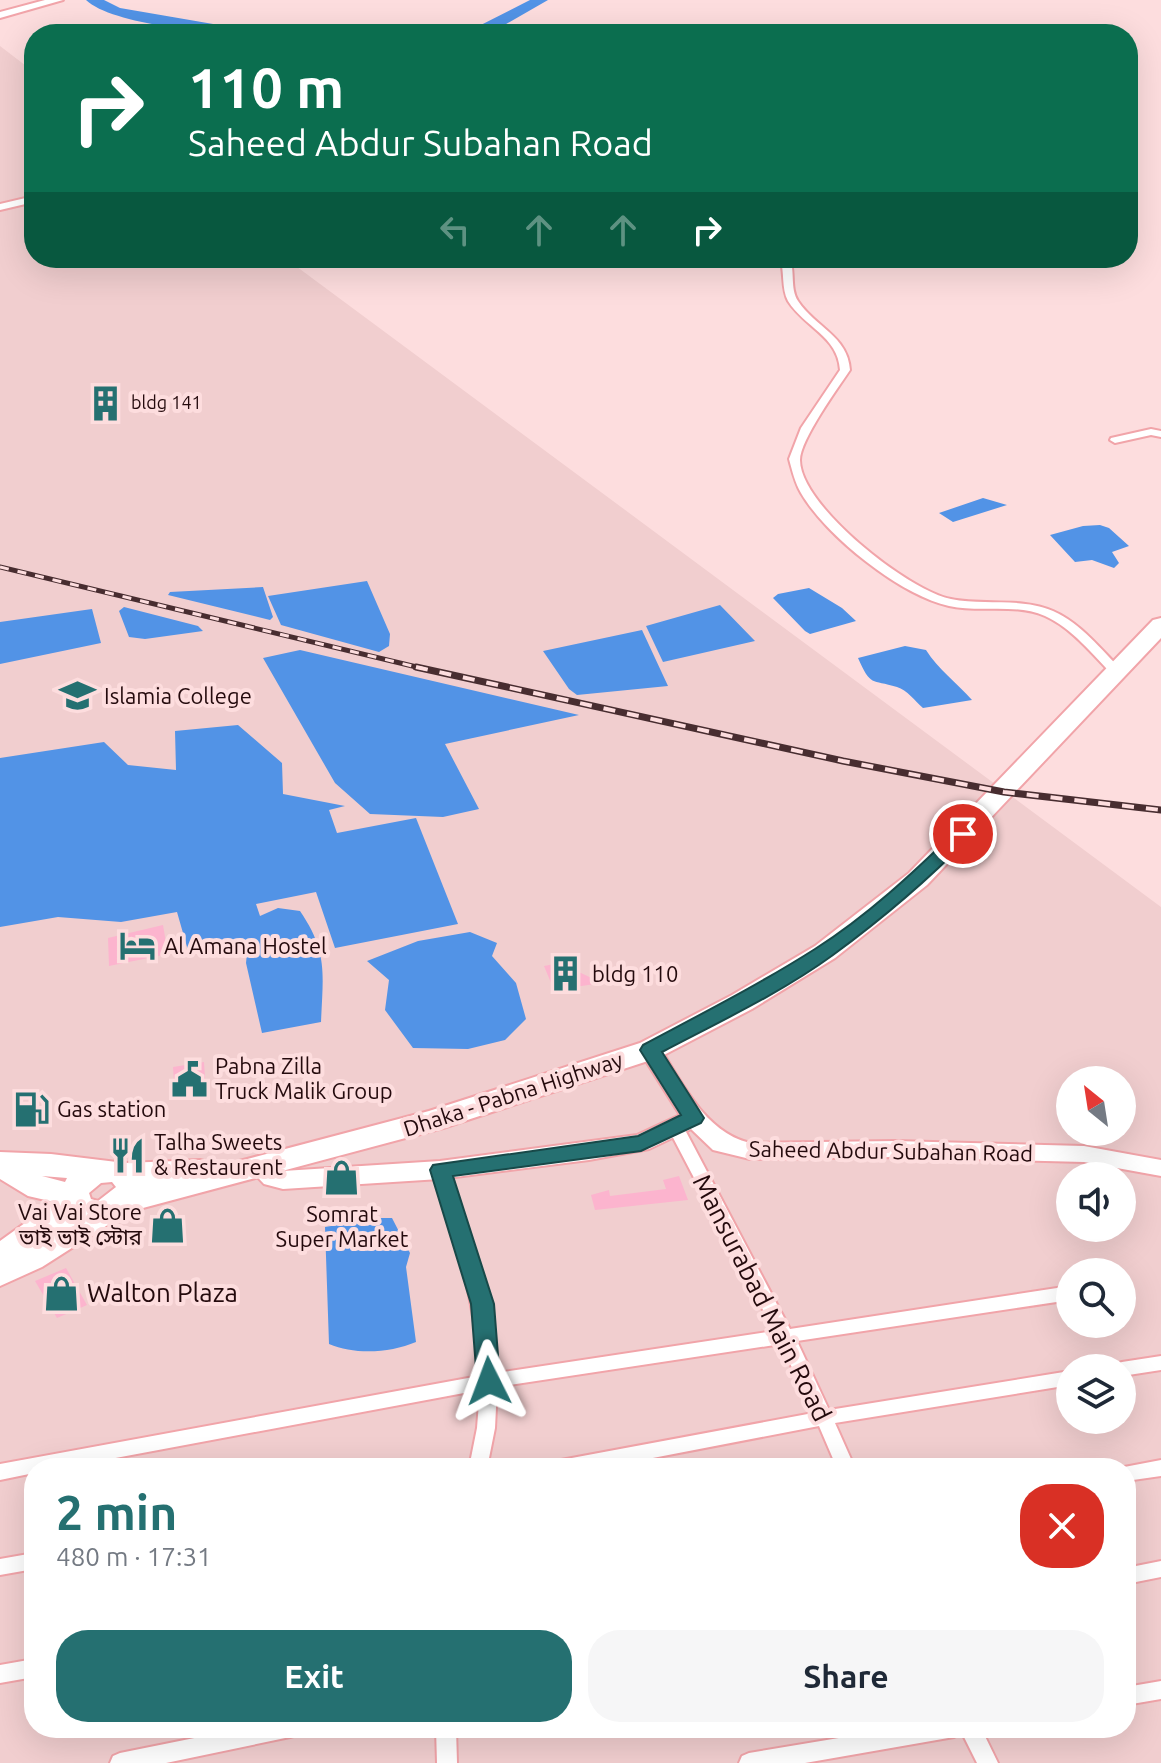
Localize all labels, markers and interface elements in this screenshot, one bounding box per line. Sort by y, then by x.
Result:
icon: right [56,56,160,160]
text: 110 m [188,56,344,119]
text: Saheed Abdur Subahan Road [188,122,653,163]
icon: left [433,208,477,252]
icon: ahead [517,208,561,252]
icon: ahead [601,208,645,252]
icon: right [685,208,729,252]
building icon: bldg 141 [86,384,124,422]
place label: bldg 141 [131,392,202,412]
school or university icon: Islamia College [59,677,97,715]
place label: Islamia College [104,683,252,708]
pin [929,800,997,868]
icon: arrive [941,812,985,856]
hotel icon: Al Amana Hostel [119,927,157,965]
place label: Al Amana Hostel [164,933,327,958]
building icon: bldg 110 [547,955,585,993]
place label: bldg 110 [592,961,678,986]
street label: Dhaka - Pabna Highway [400,1046,626,1141]
place label: Pabna Zilla Truck Malik Group [215,1053,393,1103]
public building icon: Pabna Zilla Truck Malik Group [170,1060,208,1098]
north arrow [1056,1066,1136,1146]
map controls [1056,1066,1136,1434]
fuel station icon: Gas station [12,1090,50,1128]
place label: Gas station [57,1096,166,1121]
place label: Talha Sweets & Restaurent [154,1129,283,1179]
restaurant icon: Talha Sweets & Restaurent [109,1136,147,1174]
street label: Saheed Abdur Subahan Road [749,1136,1033,1165]
shop icon: Somrat Super Market [323,1159,361,1197]
button: sound [1056,1162,1136,1242]
street label: Mansurabad Main Road [688,1170,837,1426]
place label: Vai Vai Store ভাই ভাই স্টোর [18,1199,143,1249]
place label: Somrat Super Market [276,1201,409,1251]
shop icon: Vai Vai Store ভাই ভাই স্টোর [149,1206,187,1244]
button: search [1056,1258,1136,1338]
shop icon: Walton Plaza [42,1274,80,1312]
place label: Walton Plaza [87,1278,238,1307]
position arrow [447,1339,531,1423]
button: layers [1056,1354,1136,1434]
button: close [1020,1484,1104,1568]
text: 2 min [56,1485,177,1539]
text: 480 m · 17:31 [56,1542,212,1571]
button: Exit [56,1630,572,1722]
button: Share [588,1630,1104,1722]

